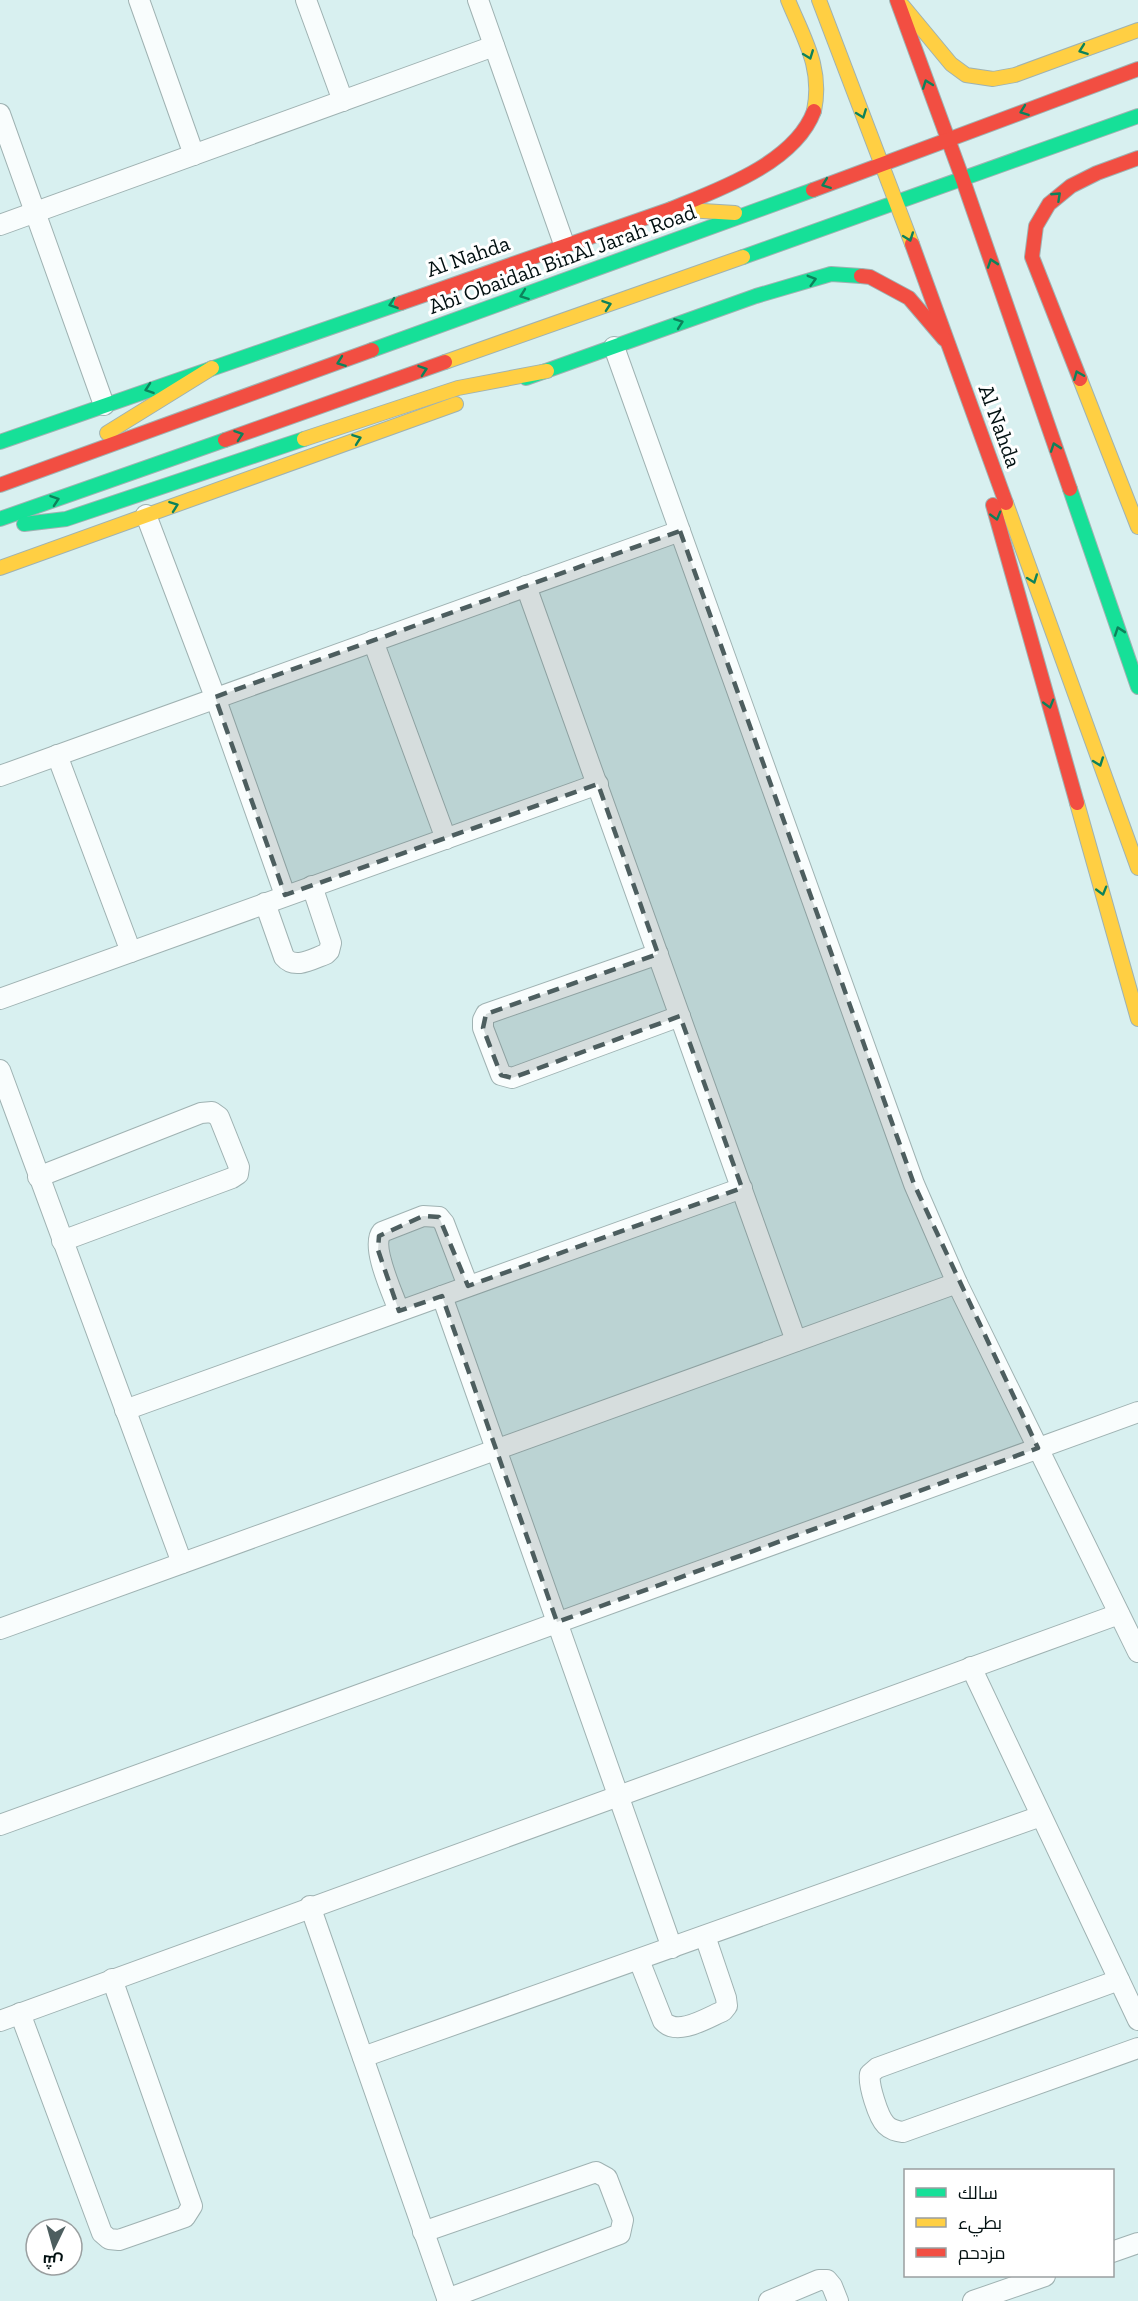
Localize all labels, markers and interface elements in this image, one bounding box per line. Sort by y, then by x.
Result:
one-way arrow [1078,43,1089,55]
one-way arrow [802,48,814,59]
one-way arrow [922,79,935,90]
one-way arrow [1019,103,1030,116]
one-way arrow [854,108,867,119]
one-way arrow [821,177,832,190]
one-way arrow [1050,192,1061,203]
street label: Abi Obaidah BinAl Jarah Road [425,198,699,320]
street label: Al Nahda [423,229,514,283]
one-way arrow [902,232,915,242]
one-way arrow [987,258,999,269]
one-way arrow [806,275,817,287]
one-way arrow [520,288,530,301]
one-way arrow [388,297,399,310]
one-way arrow [601,300,612,313]
one-way arrow [673,318,684,331]
one-way arrow [336,354,347,367]
one-way arrow [417,365,428,378]
one-way arrow [1073,370,1085,381]
street label: Al Nahda [973,381,1028,472]
one-way arrow [144,382,155,395]
one-way arrow [233,429,244,442]
one-way arrow [351,434,362,447]
one-way arrow [1050,442,1063,453]
one-way arrow [49,494,60,507]
one-way arrow [168,500,178,513]
one-way arrow [989,510,1001,521]
one-way arrow [1025,573,1038,584]
one-way arrow [1114,627,1126,637]
one-way arrow [1042,698,1054,708]
one-way arrow [1092,756,1105,767]
one-way arrow [1095,885,1107,896]
legend [904,2169,1114,2277]
text: سالك [958,2182,998,2204]
text: بطيء [958,2212,1002,2237]
north arrow [24,2217,84,2277]
text: مزدحم [958,2242,1006,2265]
text: ش [42,2251,64,2272]

